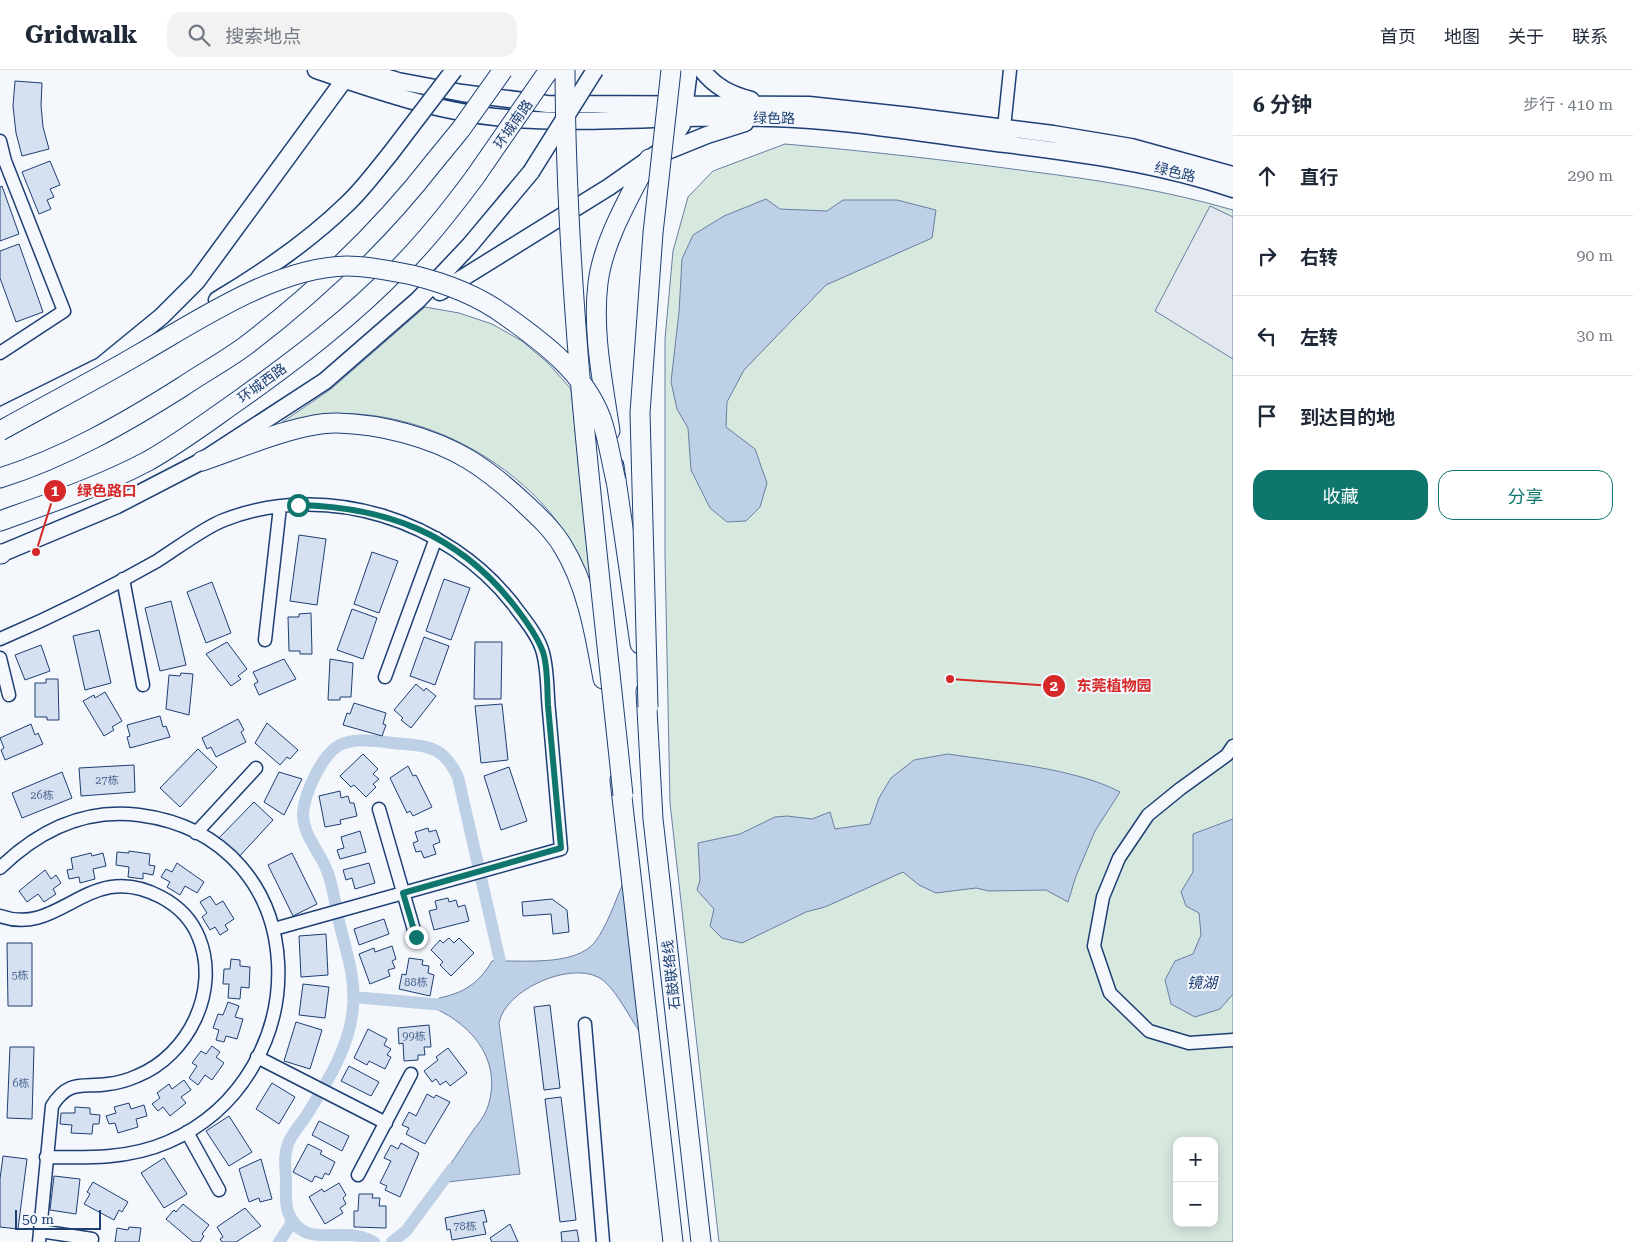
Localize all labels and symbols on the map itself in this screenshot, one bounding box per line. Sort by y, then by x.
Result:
street label: 环城南路 [490,96,536,152]
street label: 绿色路 [753,110,795,126]
street label: 绿色路 [1153,159,1197,185]
street label: 环城西路 [235,360,289,406]
callout: 绿色路口 [42,476,147,506]
text: 1 [51,482,60,500]
text: 绿色路口 [77,482,137,500]
route start [287,494,310,517]
callout: 东莞植物园 [1041,671,1161,701]
text: 2 [1050,677,1058,695]
text: 东莞植物园 [1076,677,1152,695]
house number: 27栋 [95,774,119,787]
house number: 26栋 [30,789,54,802]
route end [405,926,428,949]
street label: 石鼓联络线 [659,939,683,1011]
house number: 5栋 [11,969,29,982]
water label: 镜湖 [1187,974,1219,992]
house number: 88栋 [404,976,428,989]
house number: 99栋 [402,1030,426,1043]
house number: 6栋 [12,1077,30,1090]
scale bar [15,1207,101,1230]
house number: 78栋 [453,1220,477,1233]

